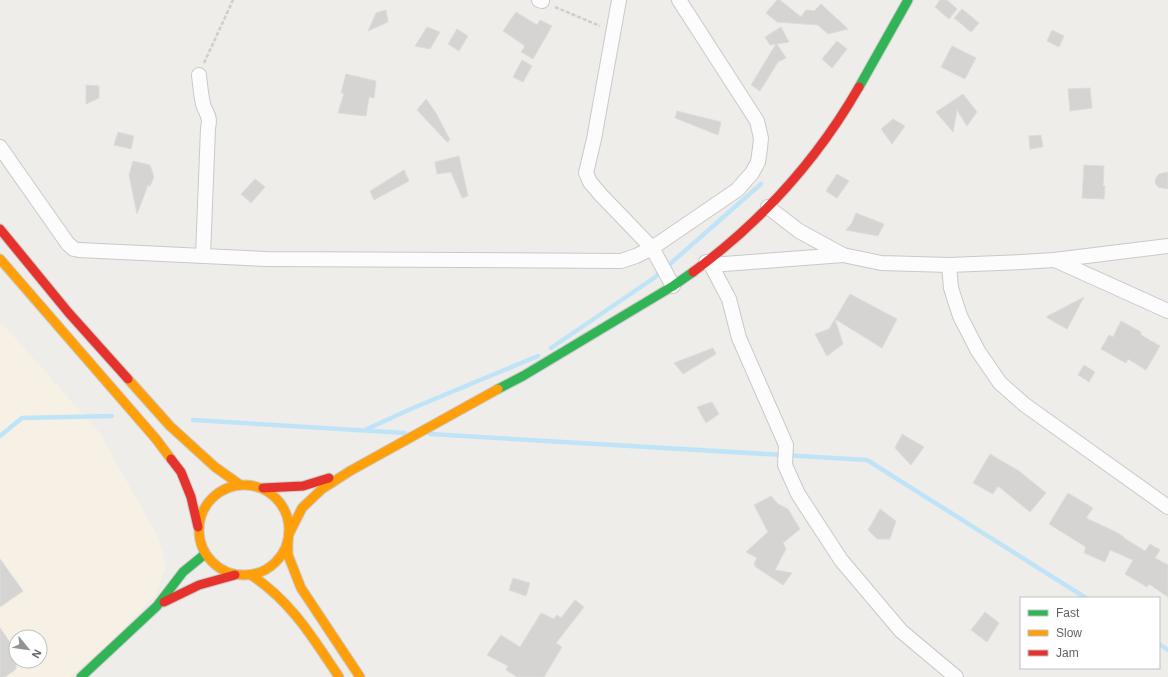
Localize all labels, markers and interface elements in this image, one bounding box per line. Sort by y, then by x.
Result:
legend [1020,597,1160,669]
text: Fast [1056,606,1080,620]
text: Slow [1056,626,1082,640]
north arrow [8,629,48,669]
text: Jam [1056,646,1079,660]
text: N [30,647,44,660]

